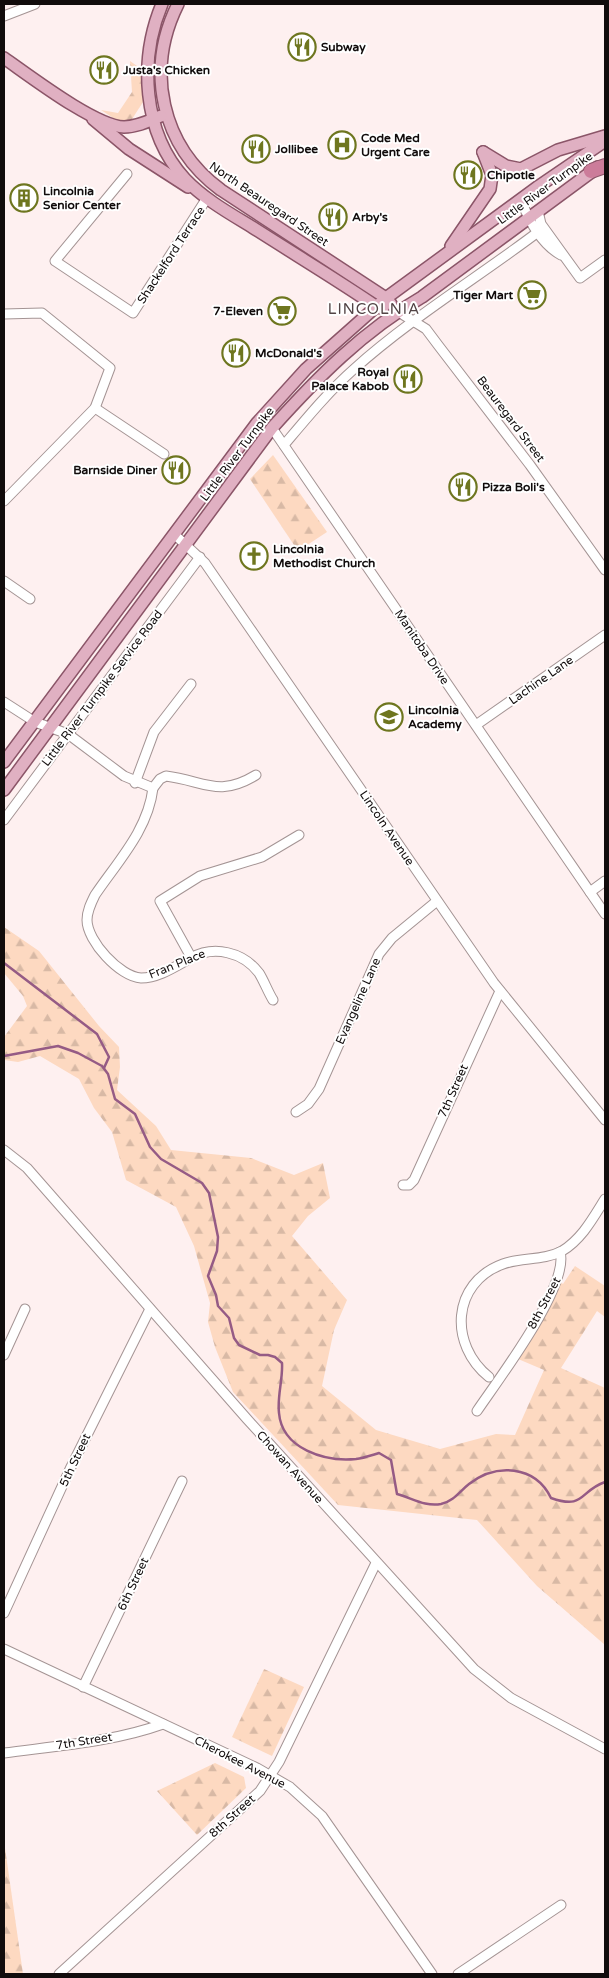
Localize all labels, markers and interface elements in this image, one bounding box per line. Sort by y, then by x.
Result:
restaurant icon: Subway [287,32,317,62]
place label: Subway [321,40,366,55]
restaurant icon: Justa's Chicken [89,55,119,85]
place label: Justa's Chicken [122,63,210,77]
hospital icon: Code Med Urgent Care [327,130,357,160]
place label: Code Med Urgent Care [361,131,430,160]
restaurant icon: Jollibee [241,134,271,164]
place label: Jollibee [274,142,318,156]
street label: Little River Turnpike [495,149,595,227]
street label: North Beauregard Street [207,159,331,249]
restaurant icon: Chipotle [453,160,483,190]
place label: Chipotle [487,168,535,183]
building icon: Lincolnia Senior Center [9,183,39,213]
place label: Lincolnia Senior Center [43,184,121,212]
restaurant icon: Arby's [318,202,348,232]
street label: Shackelford Terrace [134,204,208,306]
place label: Arby's [352,210,388,225]
supermarket icon: Tiger Mart [517,280,547,310]
place label: Tiger Mart [452,288,513,303]
supermarket icon: 7-Eleven [267,296,297,326]
district label: LINCOLNIA [328,300,420,318]
place label: 7-Eleven [213,304,263,318]
restaurant icon: McDonald's [221,338,251,368]
place label: McDonald's [255,346,322,360]
restaurant icon: Royal Palace Kabob [393,364,423,394]
place label: Royal Palace Kabob [311,365,389,393]
street label: Beauregard Street [474,373,548,465]
street label: Little River Turnpike [197,404,277,504]
restaurant icon: Barnside Diner [161,455,191,485]
place label: Barnside Diner [73,463,157,477]
restaurant icon: Pizza Boli's [448,472,478,502]
place label: Pizza Boli's [482,480,545,494]
church icon: Lincolnia Methodist Church [239,541,269,571]
place label: Lincolnia Methodist Church [273,542,375,570]
street label: Little River Turnpike Service Road [39,607,165,769]
street label: Manitoba Drive [392,607,452,687]
street label: Lachine Lane [506,653,576,707]
school or university icon: Lincolnia Academy [374,702,404,732]
place label: Lincolnia Academy [408,703,462,732]
street label: Lincoln Avenue [357,788,417,868]
street label: Fran Place [147,946,207,982]
street label: Evangeline Lane [333,955,383,1046]
street label: 7th Street [435,1062,471,1120]
street label: 8th Street [524,1274,564,1331]
street label: Chowan Avenue [254,1428,326,1506]
street label: 5th Street [57,1431,94,1489]
street label: 6th Street [115,1555,152,1613]
street label: 7th Street [55,1730,114,1752]
street label: Cherokee Avenue [192,1733,288,1791]
street label: 8th Street [206,1792,258,1840]

